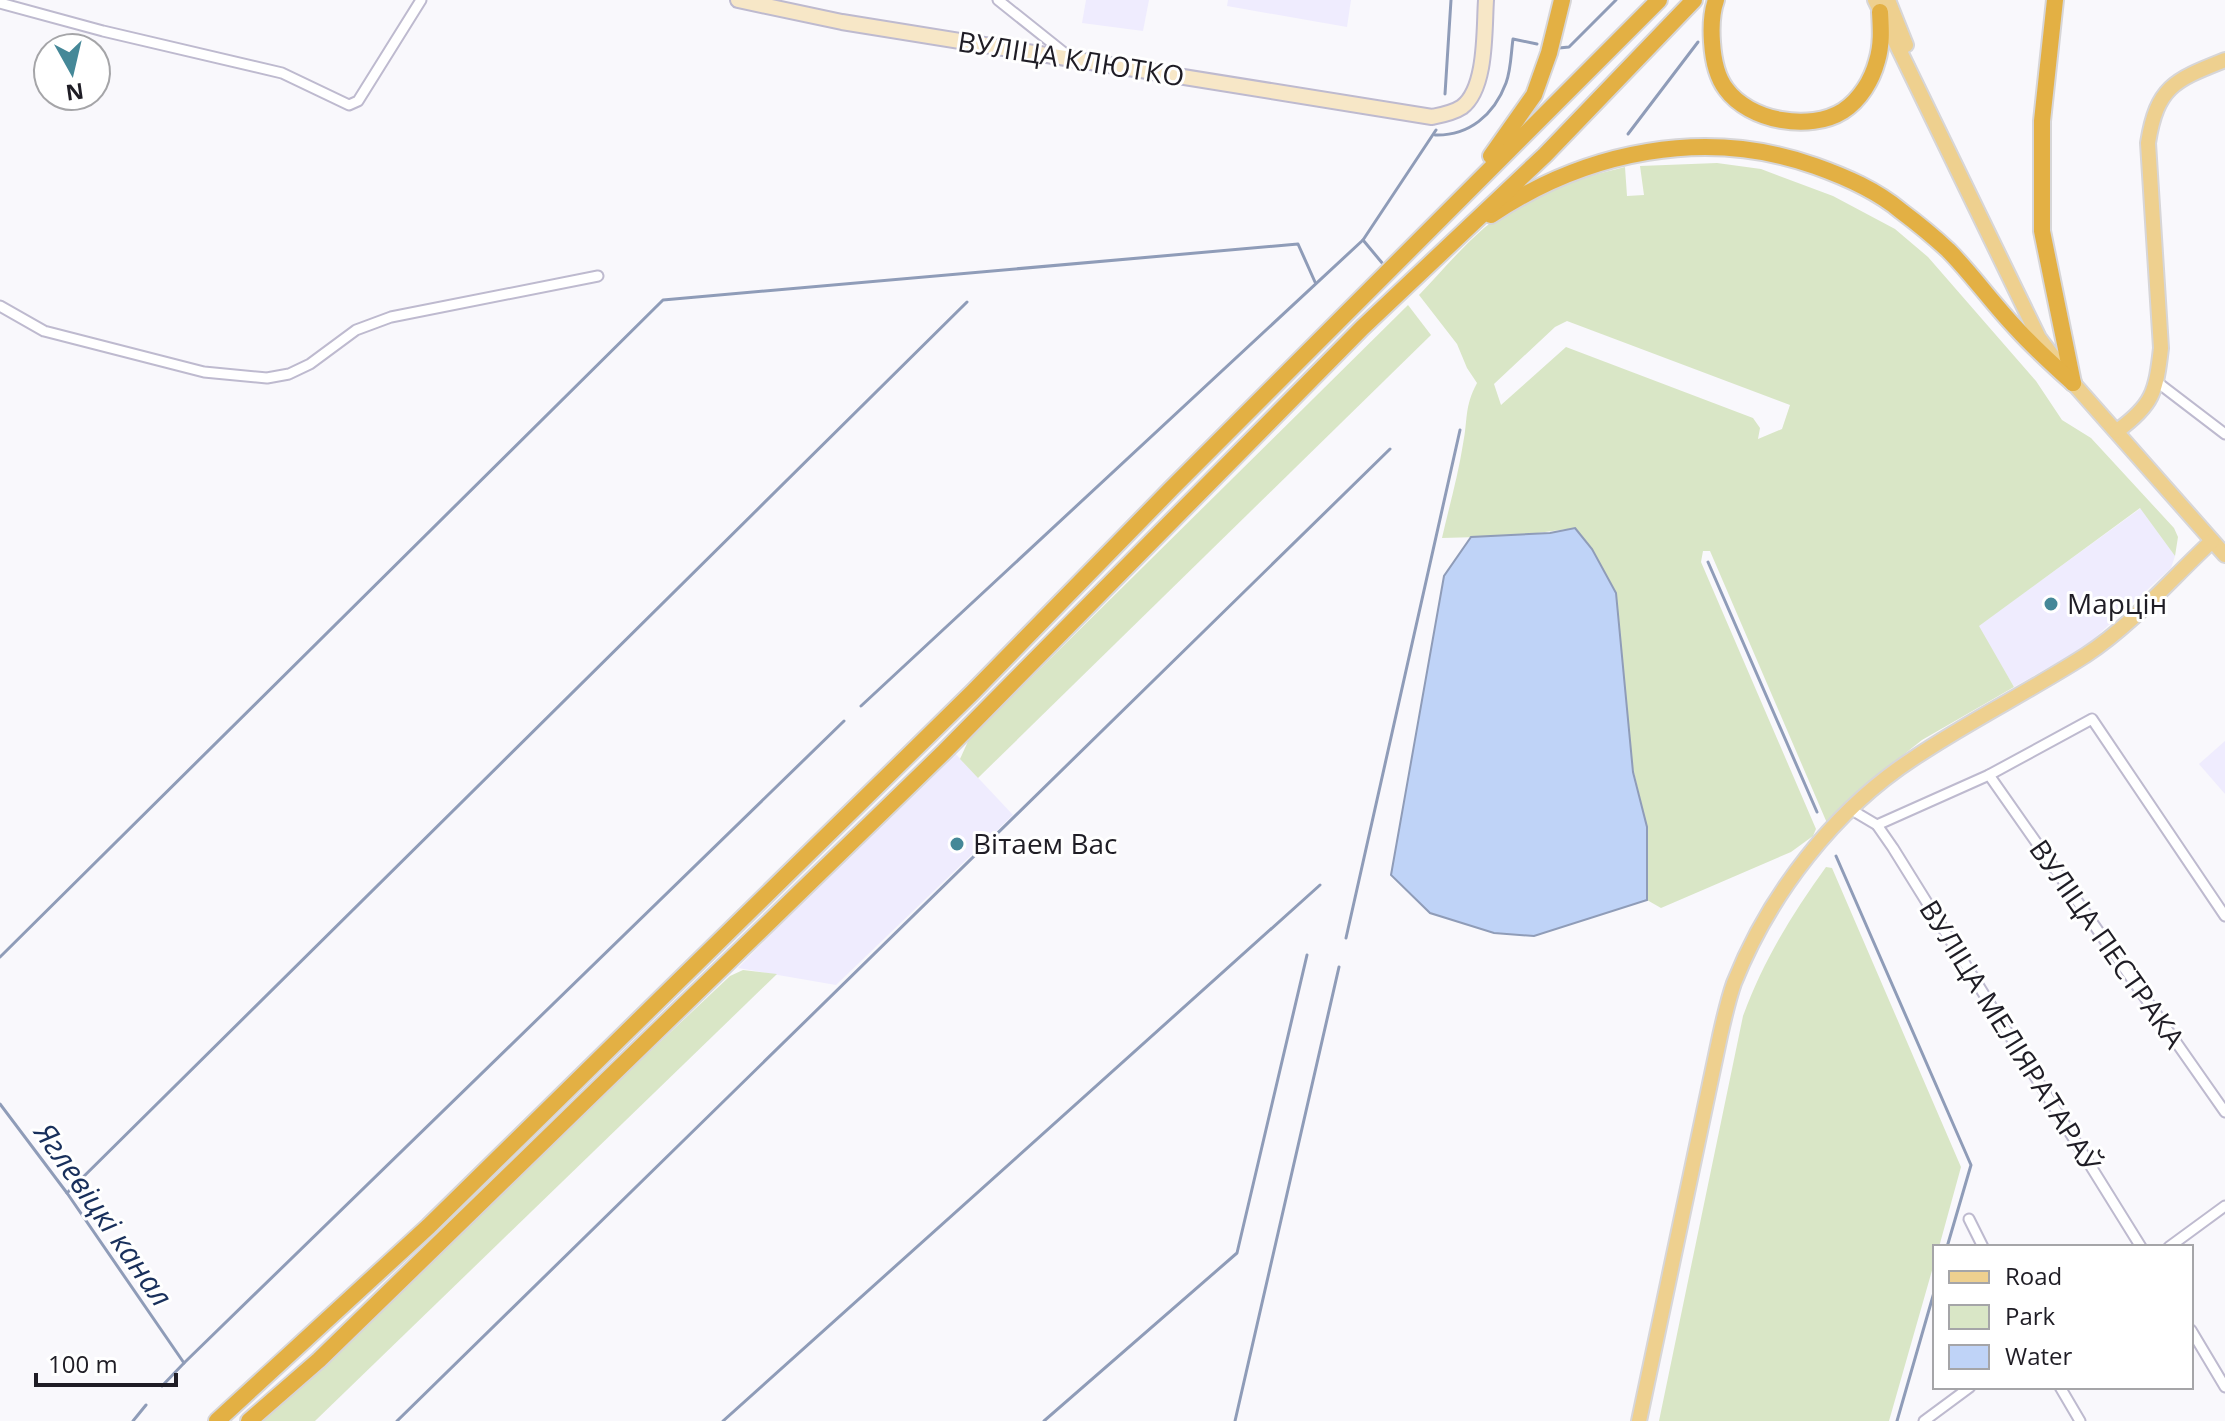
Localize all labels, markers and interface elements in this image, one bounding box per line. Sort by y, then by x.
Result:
street label: ВУЛІЦА КЛЮТКО [955,21,1187,95]
north arrow [32,32,112,112]
text: N [64,77,86,109]
place label: Марцін [2067,584,2167,622]
marker: Марцін [2042,595,2060,613]
place label: Вітаем Вас [973,824,1117,862]
street label: ВУЛІЦА ПЕСТРАКА [2021,831,2194,1056]
marker: Вітаем Вас [948,835,966,853]
street label: ВУЛІЦА МЕЛІЯРАТАРАЎ [1912,892,2111,1179]
water label: Яглевіцкі канал [24,1112,183,1314]
legend [1933,1245,2193,1389]
text: Road [2005,1259,2062,1292]
text: Park [2005,1299,2056,1332]
scale bar [36,1337,176,1387]
text: Water [2005,1339,2073,1372]
text: 100 m [48,1347,118,1380]

